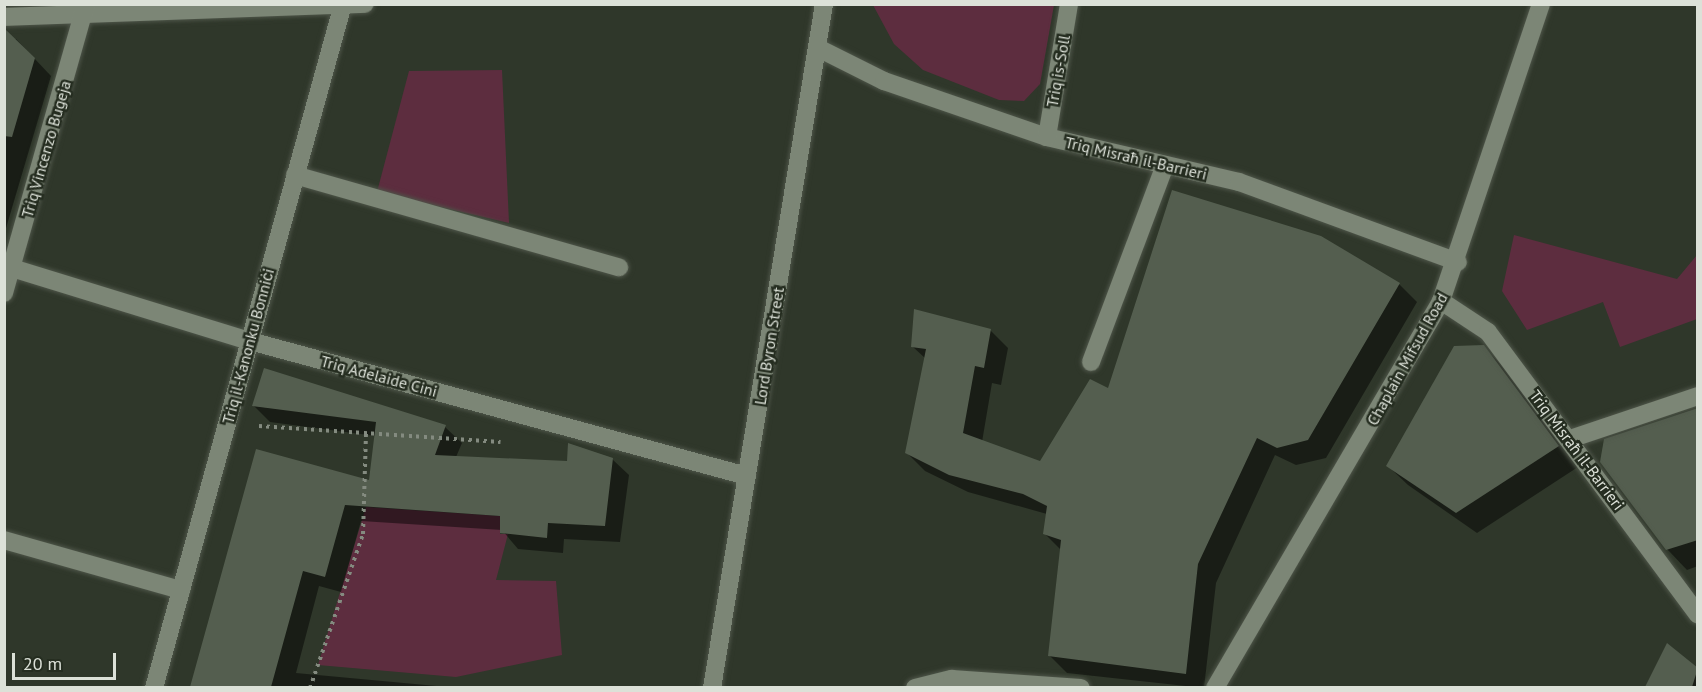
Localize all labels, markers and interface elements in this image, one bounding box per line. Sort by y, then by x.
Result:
street label: Triq is-Soll [1042,33,1074,109]
street label: Triq Vincenzo Bugeja [17,78,75,220]
street label: Triq Misraħ il-Barrieri [1063,132,1209,184]
street label: Triq il-Kanonku Bonniċi [218,266,278,426]
street label: Lord Byron Street [750,286,788,406]
street label: Chaplain Mifsud Road [1363,289,1451,429]
street label: Triq Adelaide Cini [318,351,440,401]
street label: Triq Misraħ il-Barrieri [1526,386,1628,514]
scale bar [15,641,118,679]
text: 20 m [23,652,62,675]

